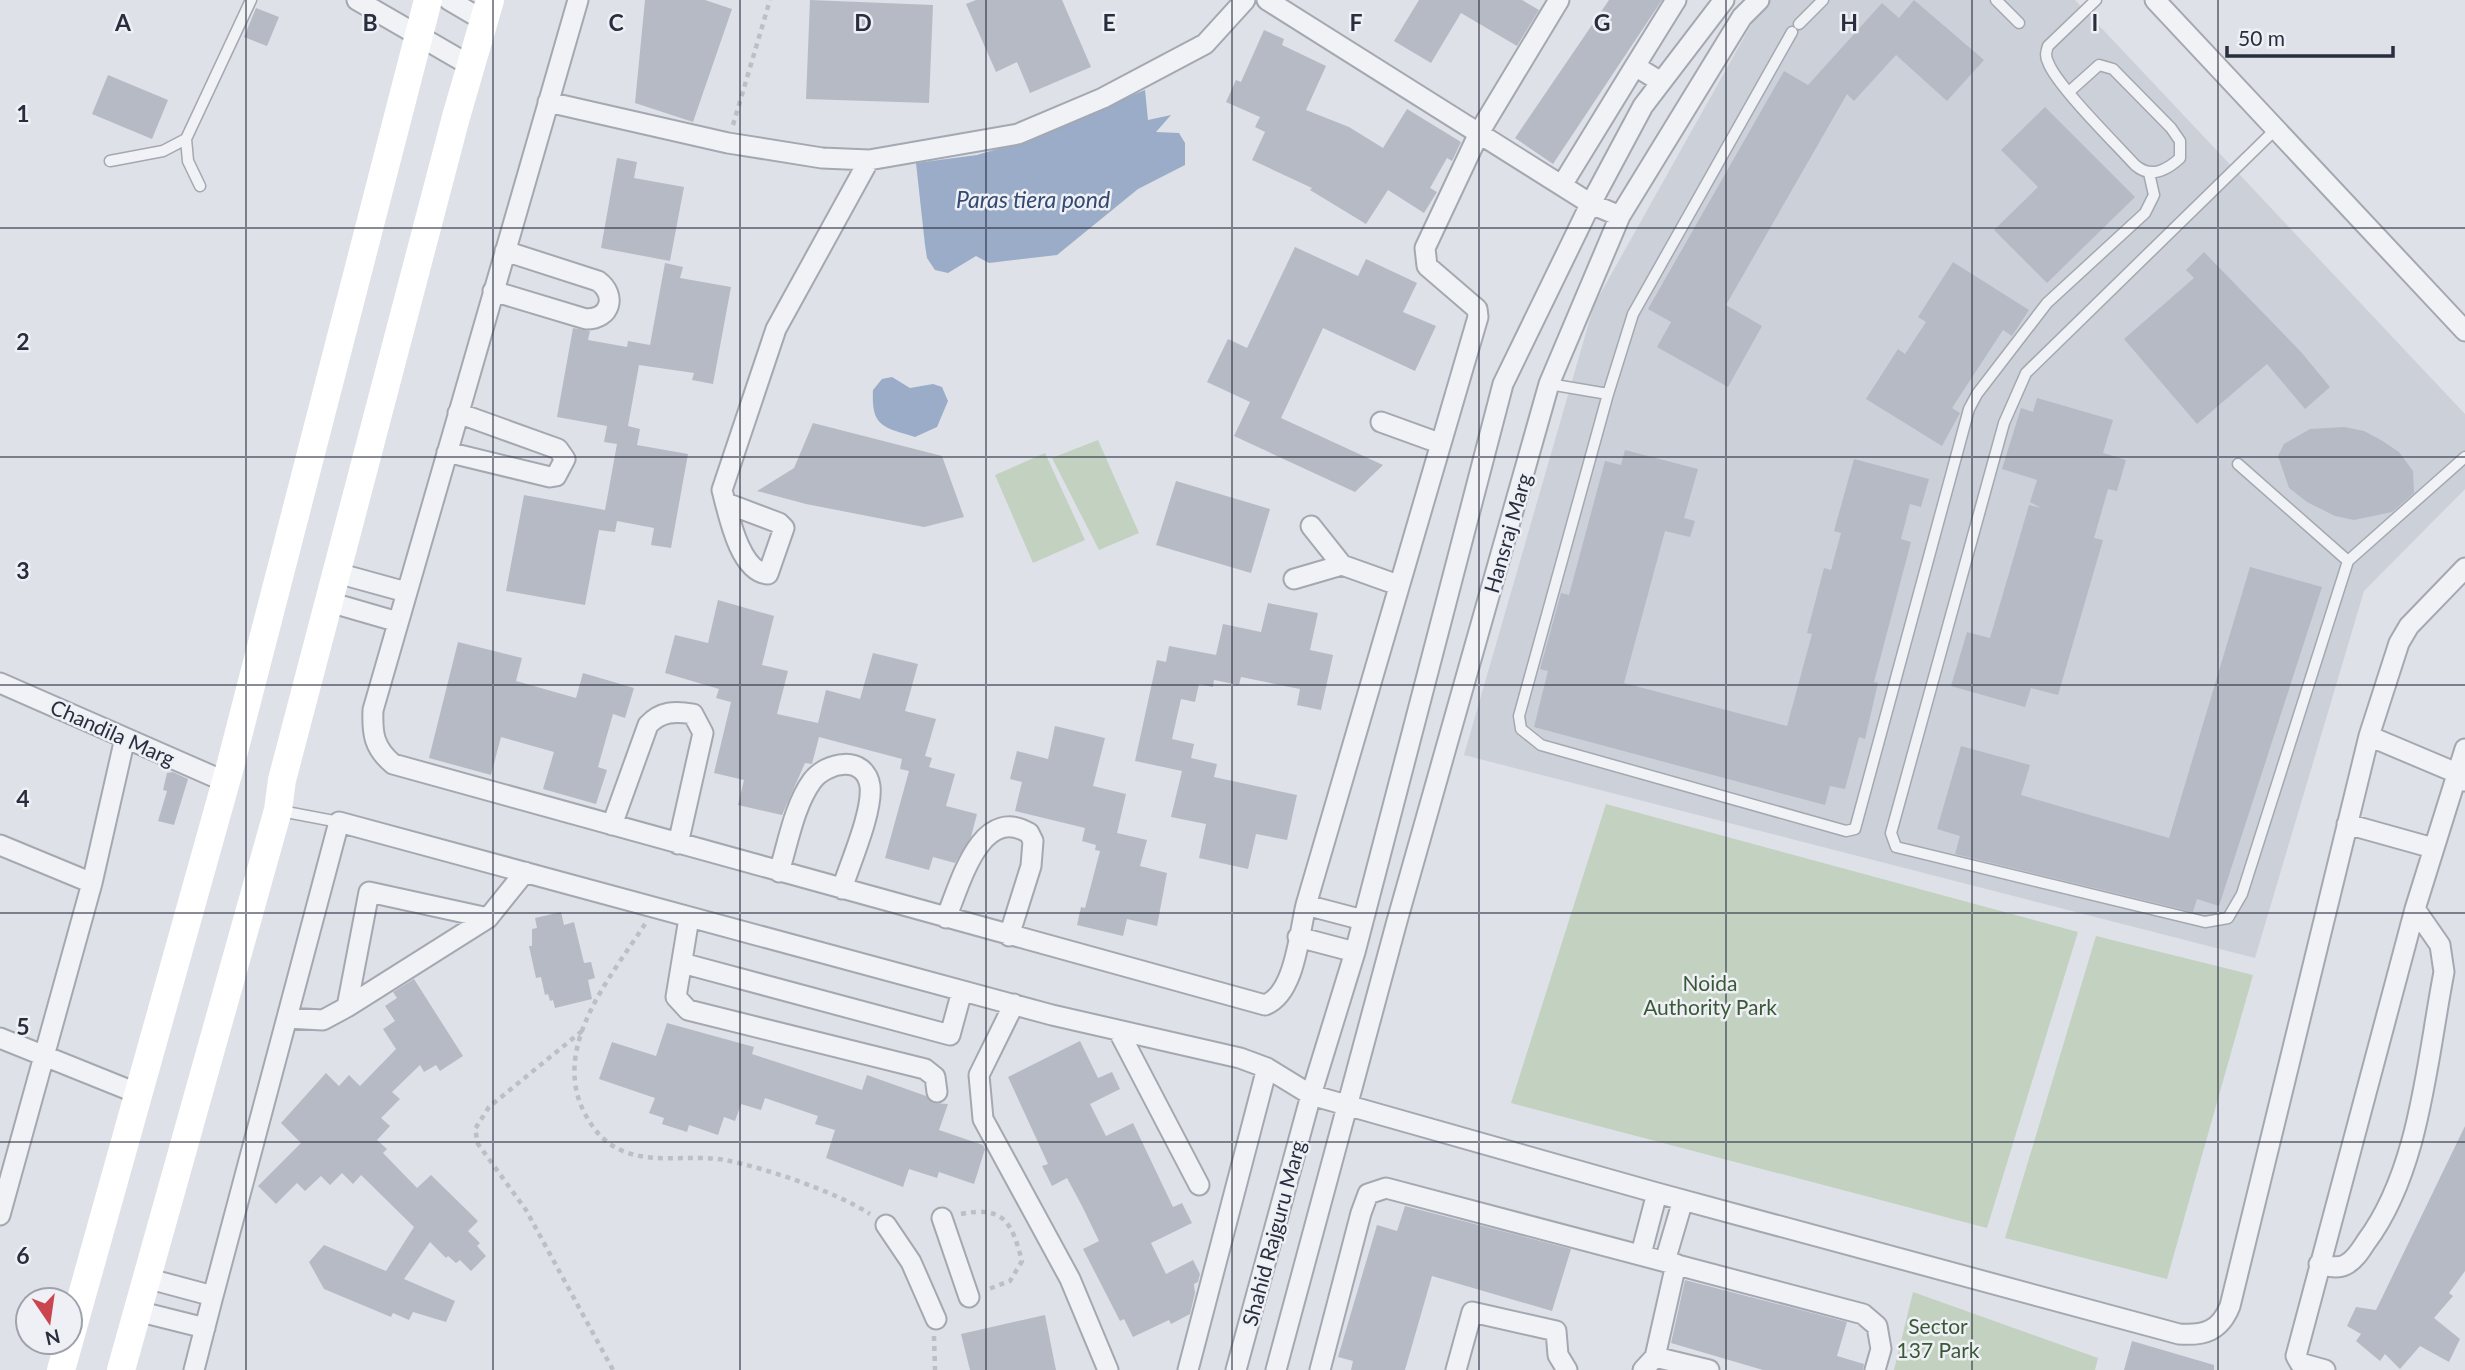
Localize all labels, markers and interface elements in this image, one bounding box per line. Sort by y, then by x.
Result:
text: A [114,8,132,36]
text: B [362,8,378,36]
text: C [608,8,624,36]
text: D [854,8,872,36]
text: E [1102,8,1116,36]
text: F [1349,8,1363,36]
text: G [1594,8,1610,36]
text: H [1840,8,1858,36]
text: I [2092,8,2098,36]
scale bar [2227,14,2393,58]
text: 50 m [2238,25,2285,50]
text: 1 [16,99,30,127]
water label: Paras tiera pond [956,185,1110,213]
text: 2 [16,327,30,355]
street label: Hansraj Marg [1478,470,1536,596]
text: 3 [16,556,30,584]
street label: Chandila Marg [47,693,179,771]
text: 4 [16,784,30,812]
park label: Noida Authority Park [1643,970,1777,1019]
text: 5 [16,1012,30,1040]
street label: Shahid Rajguru Marg [1236,1137,1310,1329]
text: 6 [16,1241,30,1269]
north arrow [14,1286,84,1356]
park label: Sector 137 Park [1897,1313,1980,1362]
text: N [43,1325,63,1351]

